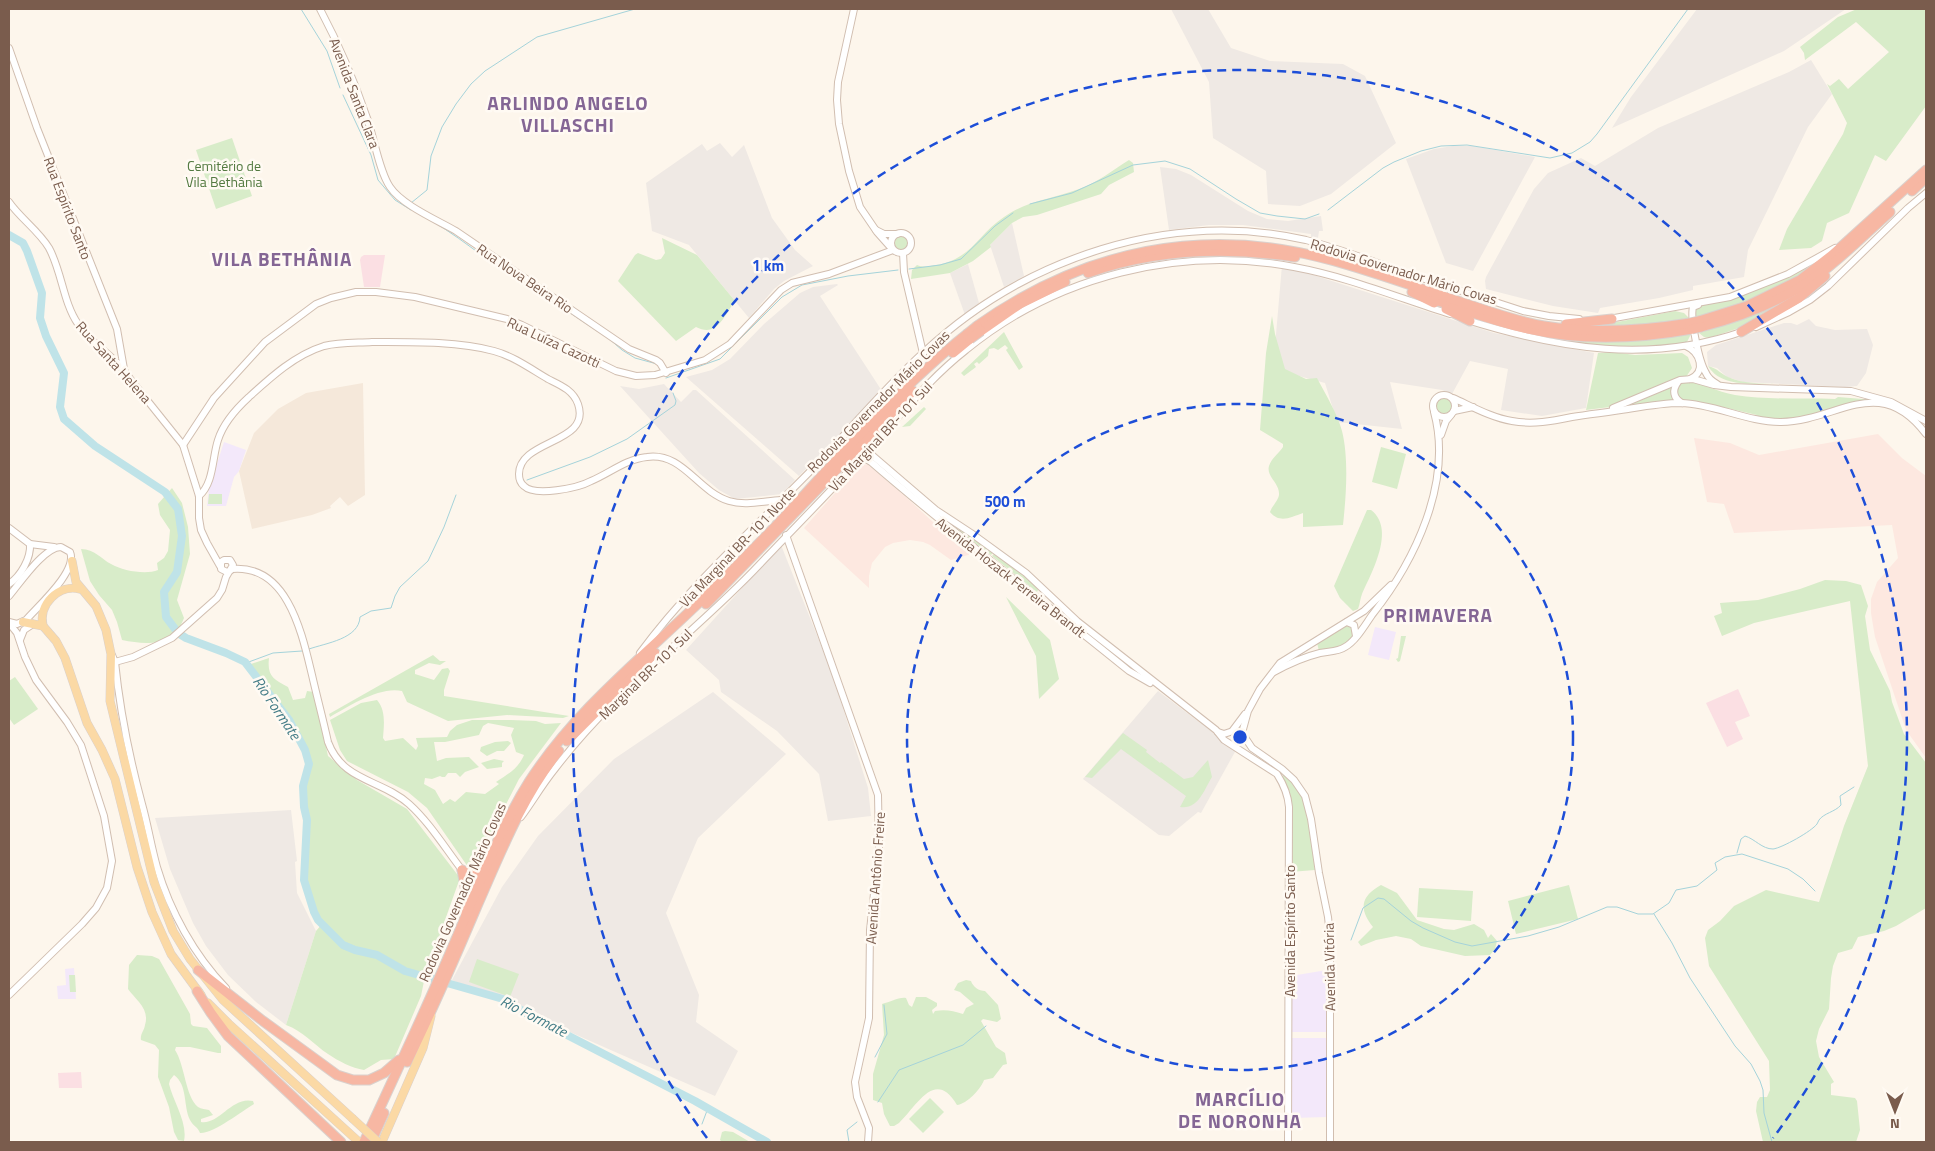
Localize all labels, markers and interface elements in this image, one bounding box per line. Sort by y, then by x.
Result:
street label: Avenida Santa Clara [324,35,386,151]
district label: ARLINDO ANGELO VILLASCHI [487,88,649,139]
street label: Rua Espírito Santo [39,154,97,262]
park label: Cemitério de Vila Bethânia [185,155,263,192]
street label: Rodovia Governador Mário Covas [1308,233,1500,309]
street label: Rua Nova Beira Rio [473,238,577,318]
district label: VILA BETHÂNIA [212,244,352,273]
text: 1 km [752,254,784,277]
street label: Rua Luíza Cazotti [504,311,604,373]
street label: Rua Santa Helena [71,316,157,408]
street label: Rodovia Governador Mário Covas [802,325,954,477]
street label: Via Marginal BR-101 Sul [823,376,937,496]
street label: Via Marginal BR-101 Norte [674,482,800,612]
text: 500 m [984,490,1026,513]
street label: Avenida Hozack Ferreira Brandt [932,512,1090,642]
district label: PRIMAVERA [1383,600,1493,629]
street label: Marginal BR-101 Sul [594,624,696,724]
water label: Rio Formate [247,672,307,745]
centre of rings [1231,728,1249,746]
street label: Rodovia Governador Mário Covas [413,799,511,985]
street label: Avenida Antônio Freire [860,811,890,945]
street label: Avenida Espírito Santo [1279,865,1300,997]
street label: Avenida Vitória [1318,923,1340,1011]
water label: Rio Formate [497,989,572,1043]
district label: MARCÍLIO DE NORONHA [1178,1084,1302,1135]
north arrow [1870,1086,1920,1136]
text: N [1890,1114,1900,1135]

